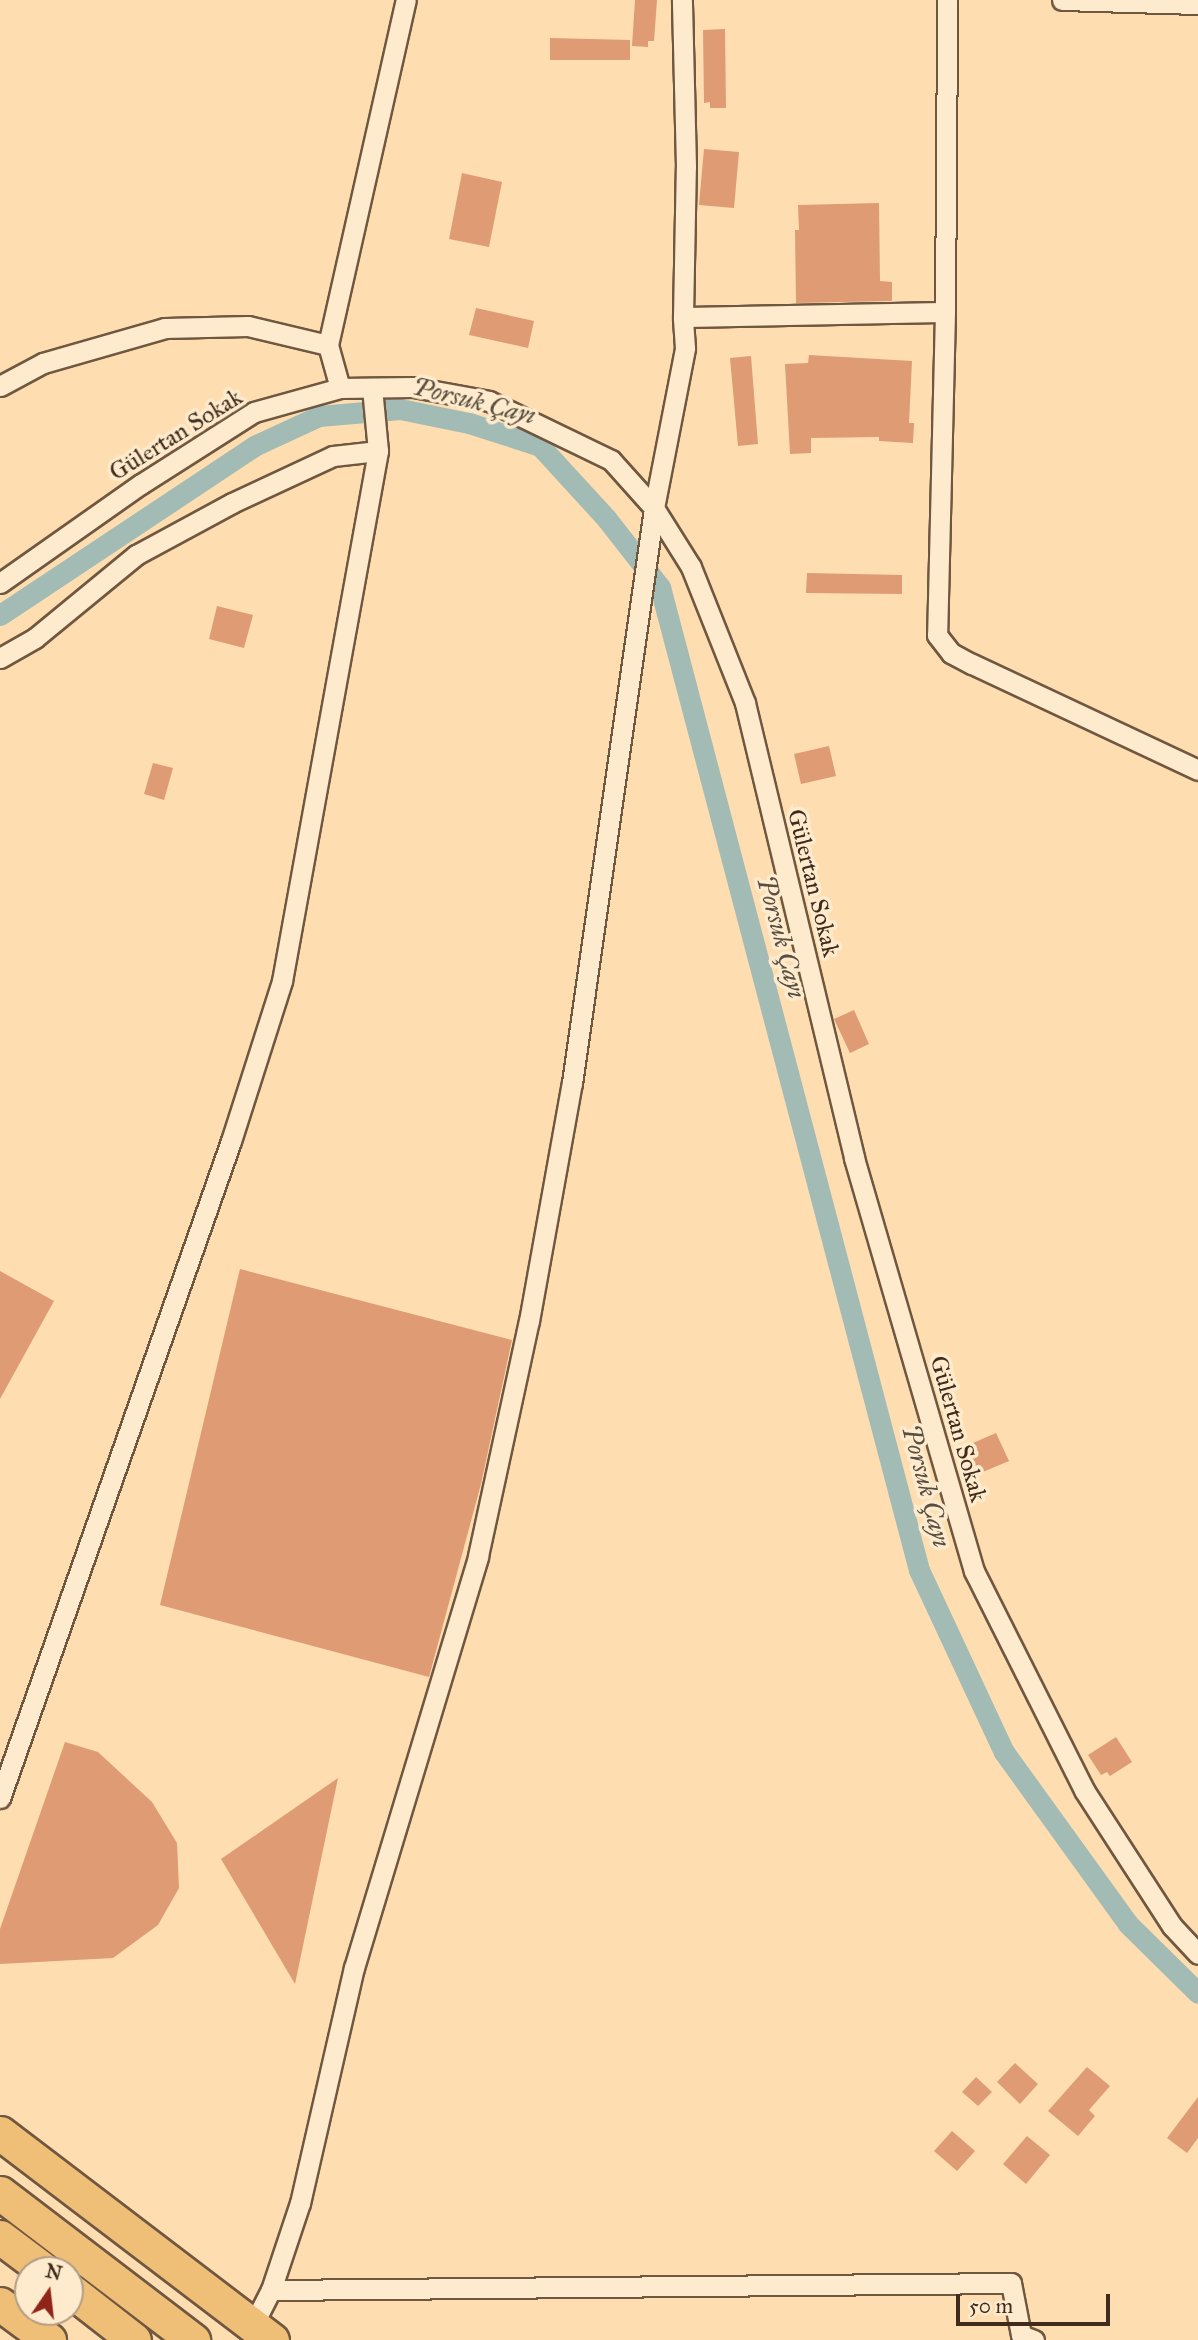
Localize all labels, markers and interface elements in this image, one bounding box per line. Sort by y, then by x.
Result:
water label: Porsuk Çayı [409,371,539,431]
street label: Gülertan Sokak [104,383,248,487]
street label: Gülertan Sokak [781,806,845,960]
water label: Porsuk Çayı [750,872,812,1002]
street label: Gülertan Sokak [923,1353,993,1505]
water label: Porsuk Çayı [895,1421,957,1551]
north arrow [14,2256,84,2326]
text: N [43,2259,64,2285]
scale bar [960,2280,1114,2324]
text: 50 m [969,2293,1013,2319]

